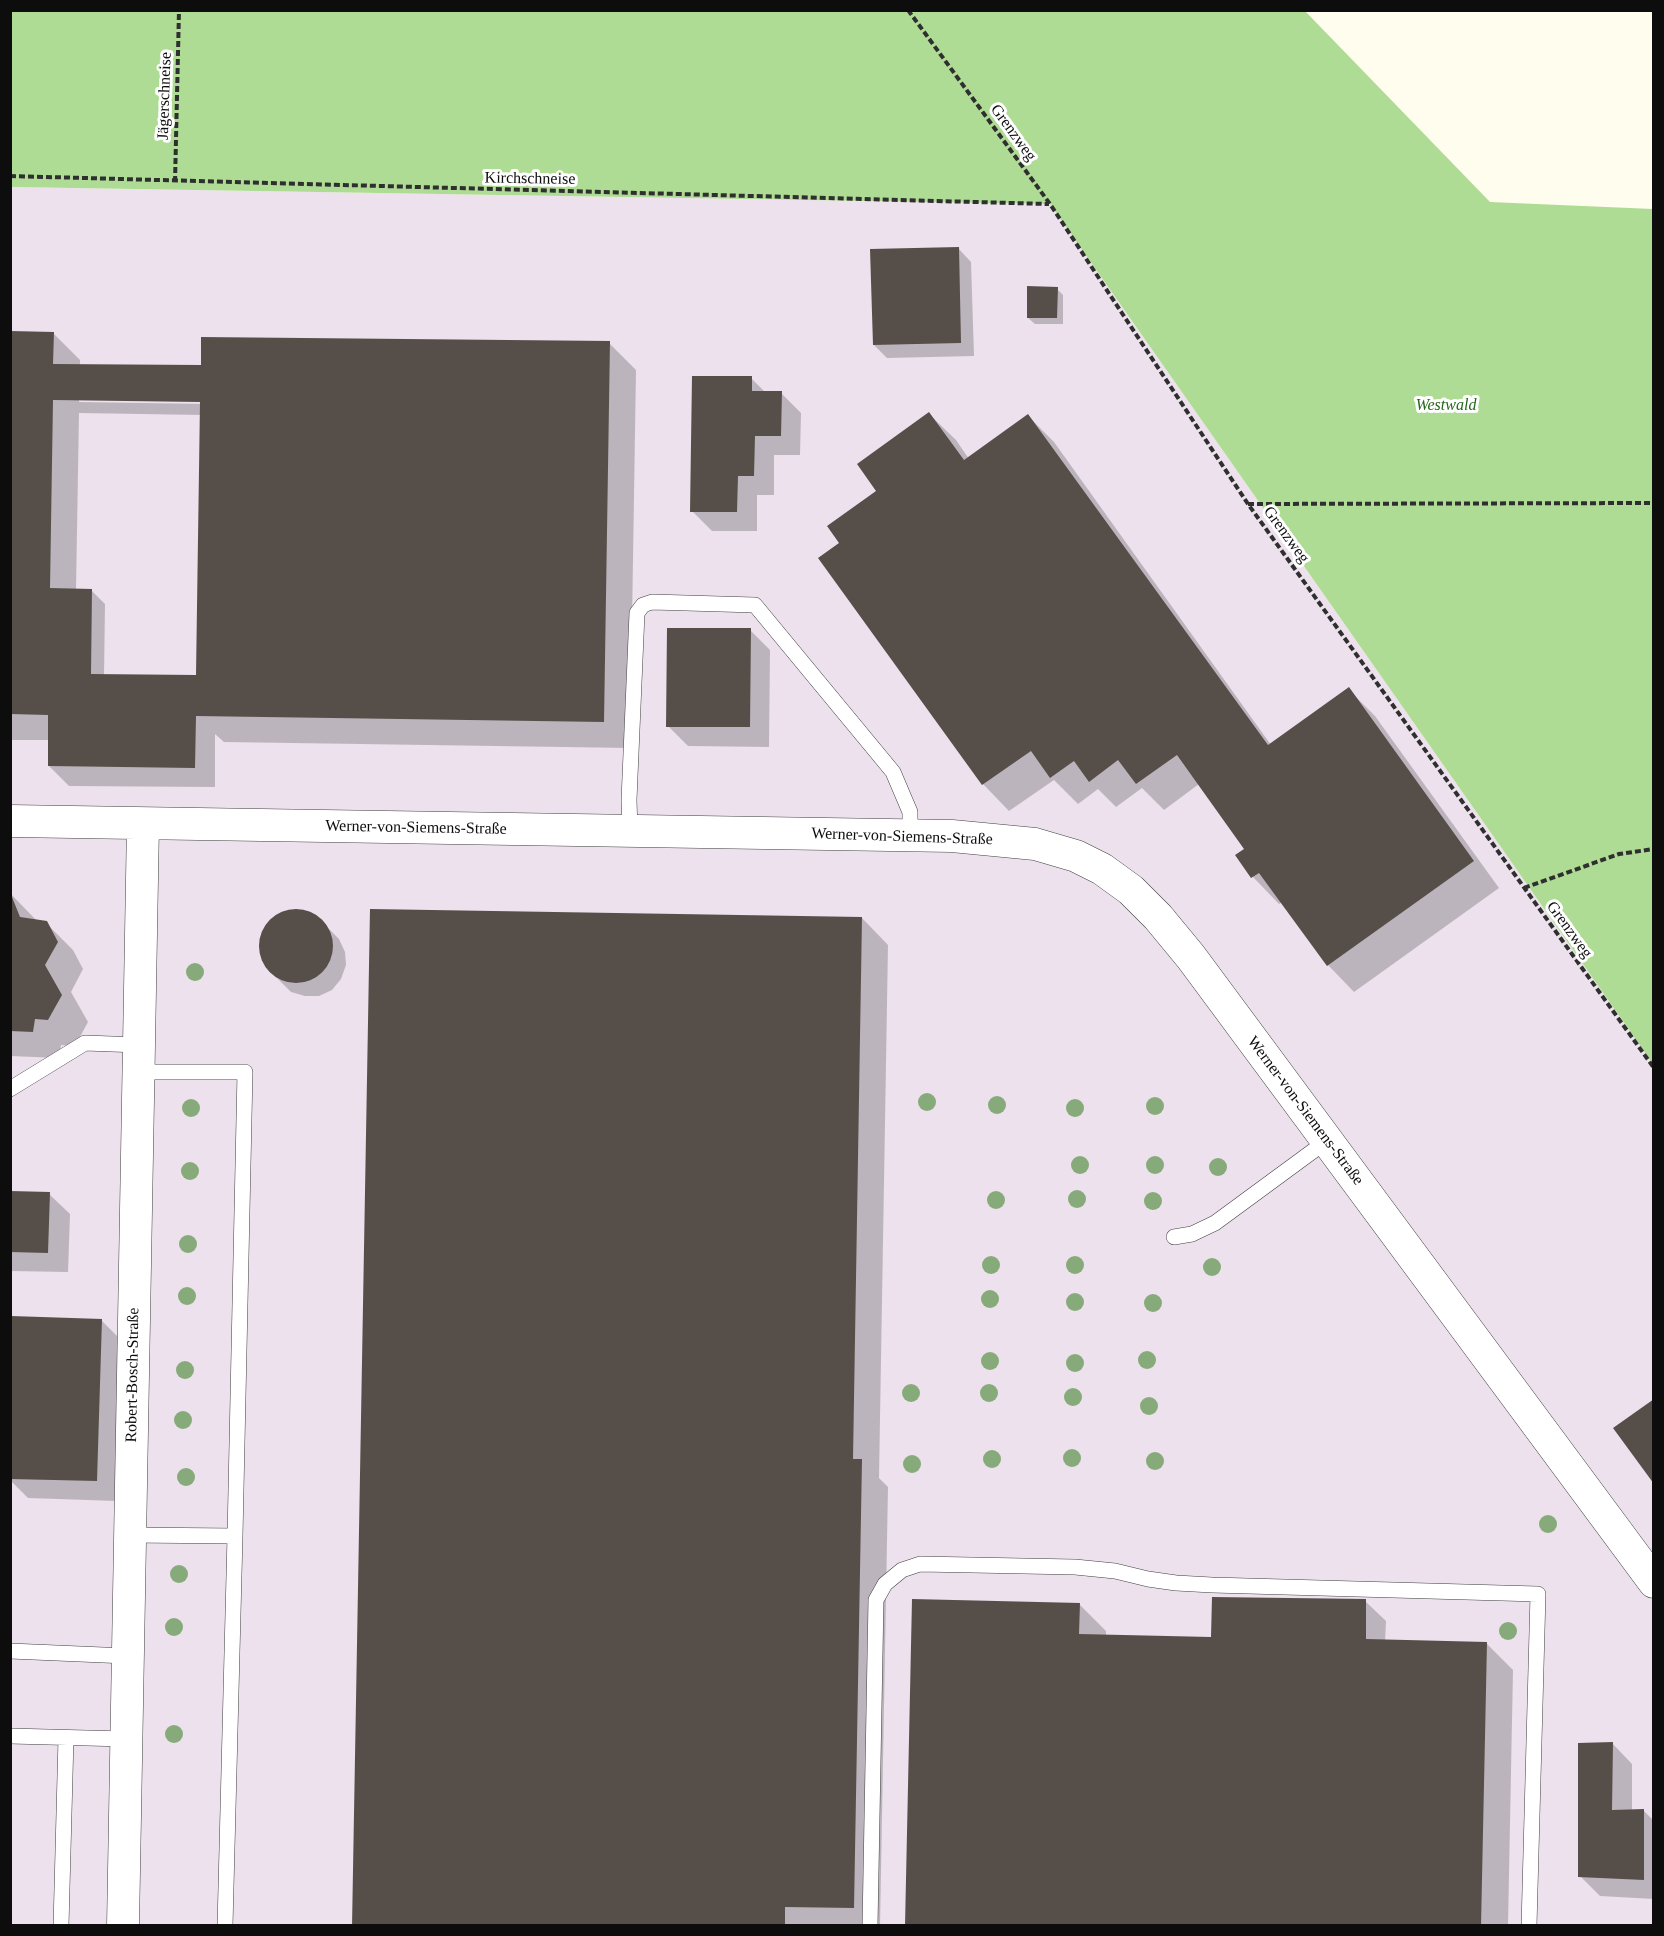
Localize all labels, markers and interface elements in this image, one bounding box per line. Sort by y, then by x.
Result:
street label: Jägerschneise [154,52,176,140]
street label: Grenzweg [986,101,1040,165]
street label: Kirchschneise [485,169,575,189]
park label: Westwald [1416,396,1476,416]
street label: Grenzweg [1259,503,1313,567]
street label: Werner-von-Siemens-Straße [325,817,507,839]
street label: Werner-von-Siemens-Straße [811,824,993,850]
street label: Grenzweg [1542,898,1596,962]
street label: Werner-von-Siemens-Straße [1243,1033,1367,1189]
street label: Robert-Bosch-Straße [122,1307,144,1443]

